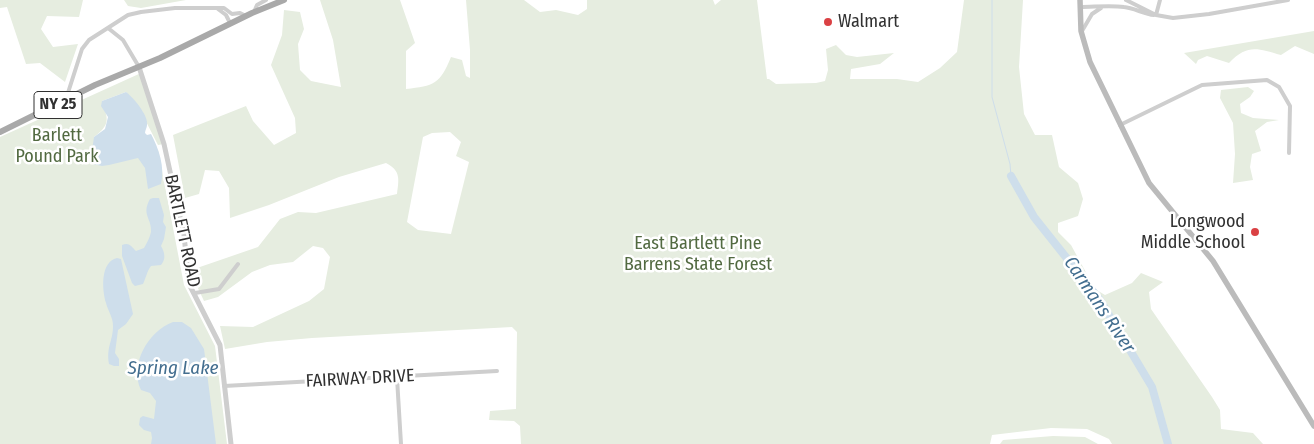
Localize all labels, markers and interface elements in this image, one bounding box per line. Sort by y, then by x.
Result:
place label: Walmart [838,11,899,33]
marker: Walmart [822,16,834,28]
road number: NY 25 [34,92,82,118]
park label: Barlett Pound Park [15,125,99,168]
street label: BARTLETT ROAD [159,173,205,289]
place label: Longwood Middle School [1141,211,1245,253]
marker: Longwood Middle School [1249,226,1261,238]
park label: East Bartlett Pine Barrens State Forest [624,233,772,276]
water label: Carmans River [1058,252,1140,358]
water label: Spring Lake [127,358,219,380]
street label: FAIRWAY DRIVE [305,365,415,393]

